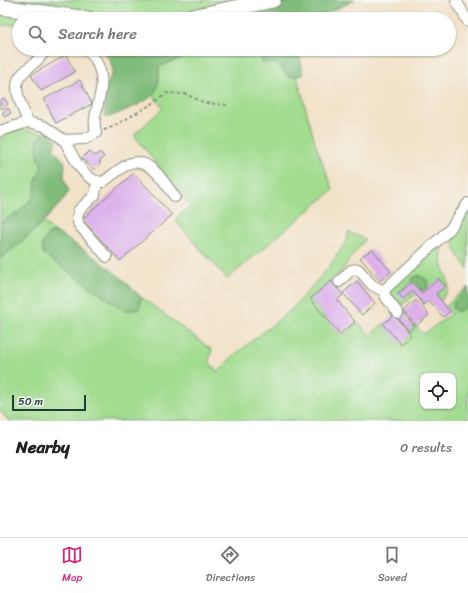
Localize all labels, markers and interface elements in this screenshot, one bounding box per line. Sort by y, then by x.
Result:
search box [12,12,456,56]
text: Search here [58,21,137,47]
icon: search [26,23,48,45]
map controls [420,373,456,409]
button: locate [420,373,456,409]
text: 50 m [18,392,43,411]
scale bar [12,393,86,412]
text: Nearby [16,432,70,462]
text: 0 results [400,436,452,459]
tab: Map [61,544,83,587]
tab: Directions [206,544,255,587]
tab: Saved [378,544,407,587]

